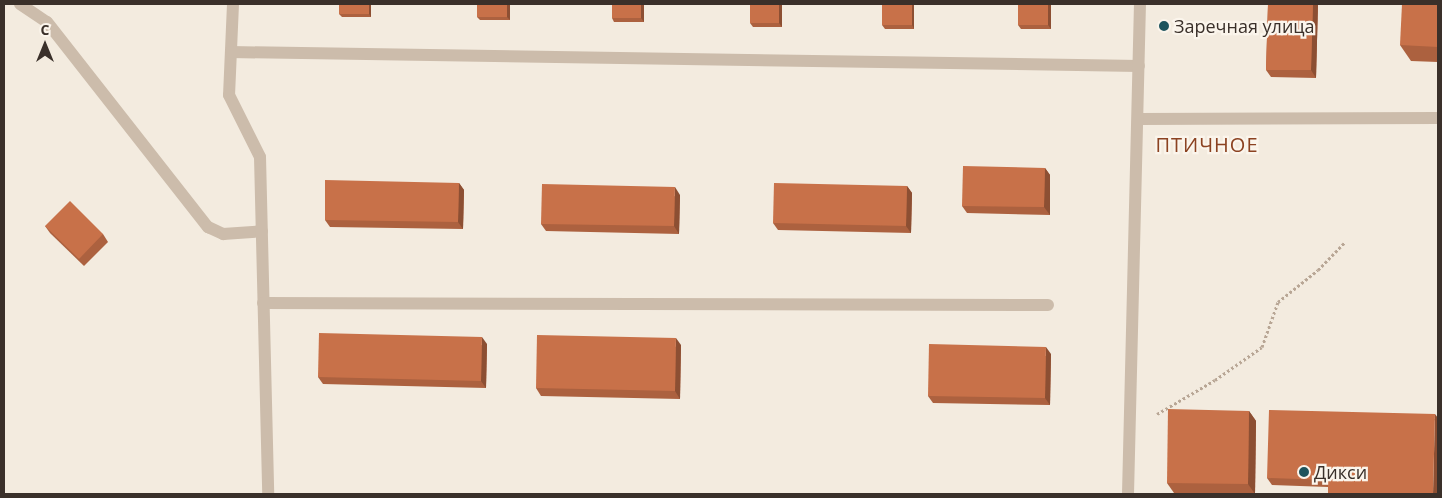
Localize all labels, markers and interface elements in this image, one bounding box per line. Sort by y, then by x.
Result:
place label: Заречная улица [1174,15,1315,37]
north arrow [20,20,70,70]
text: С [41,20,49,39]
marker: Заречная улица [1158,20,1170,32]
district label: ПТИЧНОЕ [1155,132,1259,156]
place label: Дикси [1314,461,1367,483]
marker: Дикси [1298,466,1310,478]

